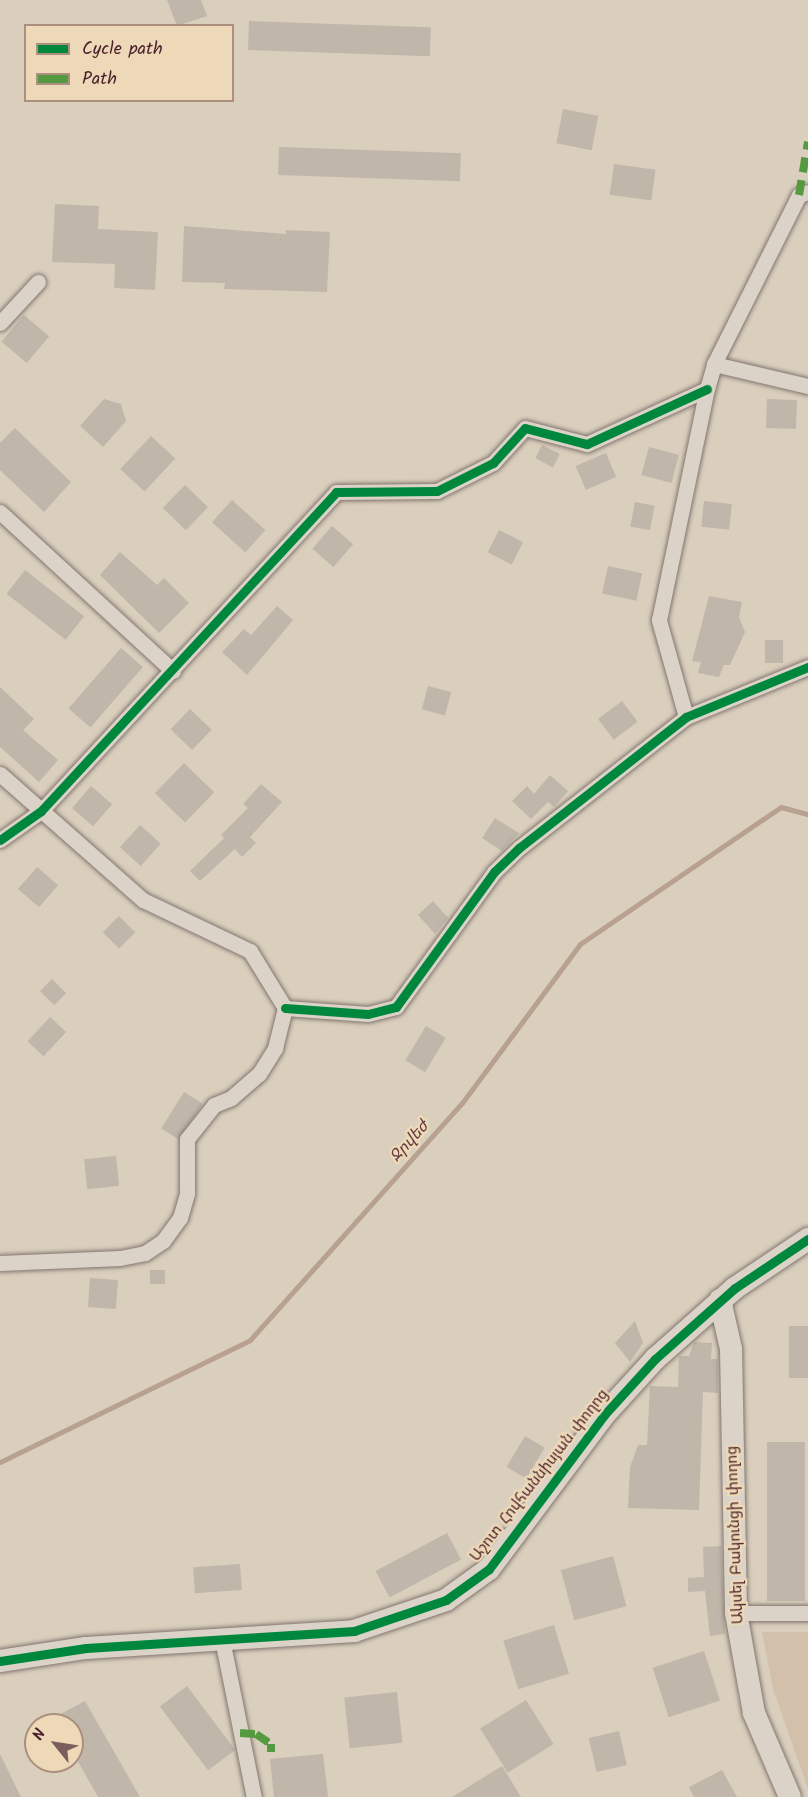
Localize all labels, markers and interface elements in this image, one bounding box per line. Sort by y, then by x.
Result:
legend [24,24,234,102]
text: Cycle path [82,35,163,64]
text: Path [82,65,117,94]
water label: Ջրվեժ [387,1117,433,1167]
street label: Աշոտ Հովհաննիսյան փողոց [467,1386,613,1566]
street label: Ակսել Բակունցի փողոց [724,1445,748,1625]
north arrow [24,1713,84,1773]
text: N [26,1724,53,1745]

